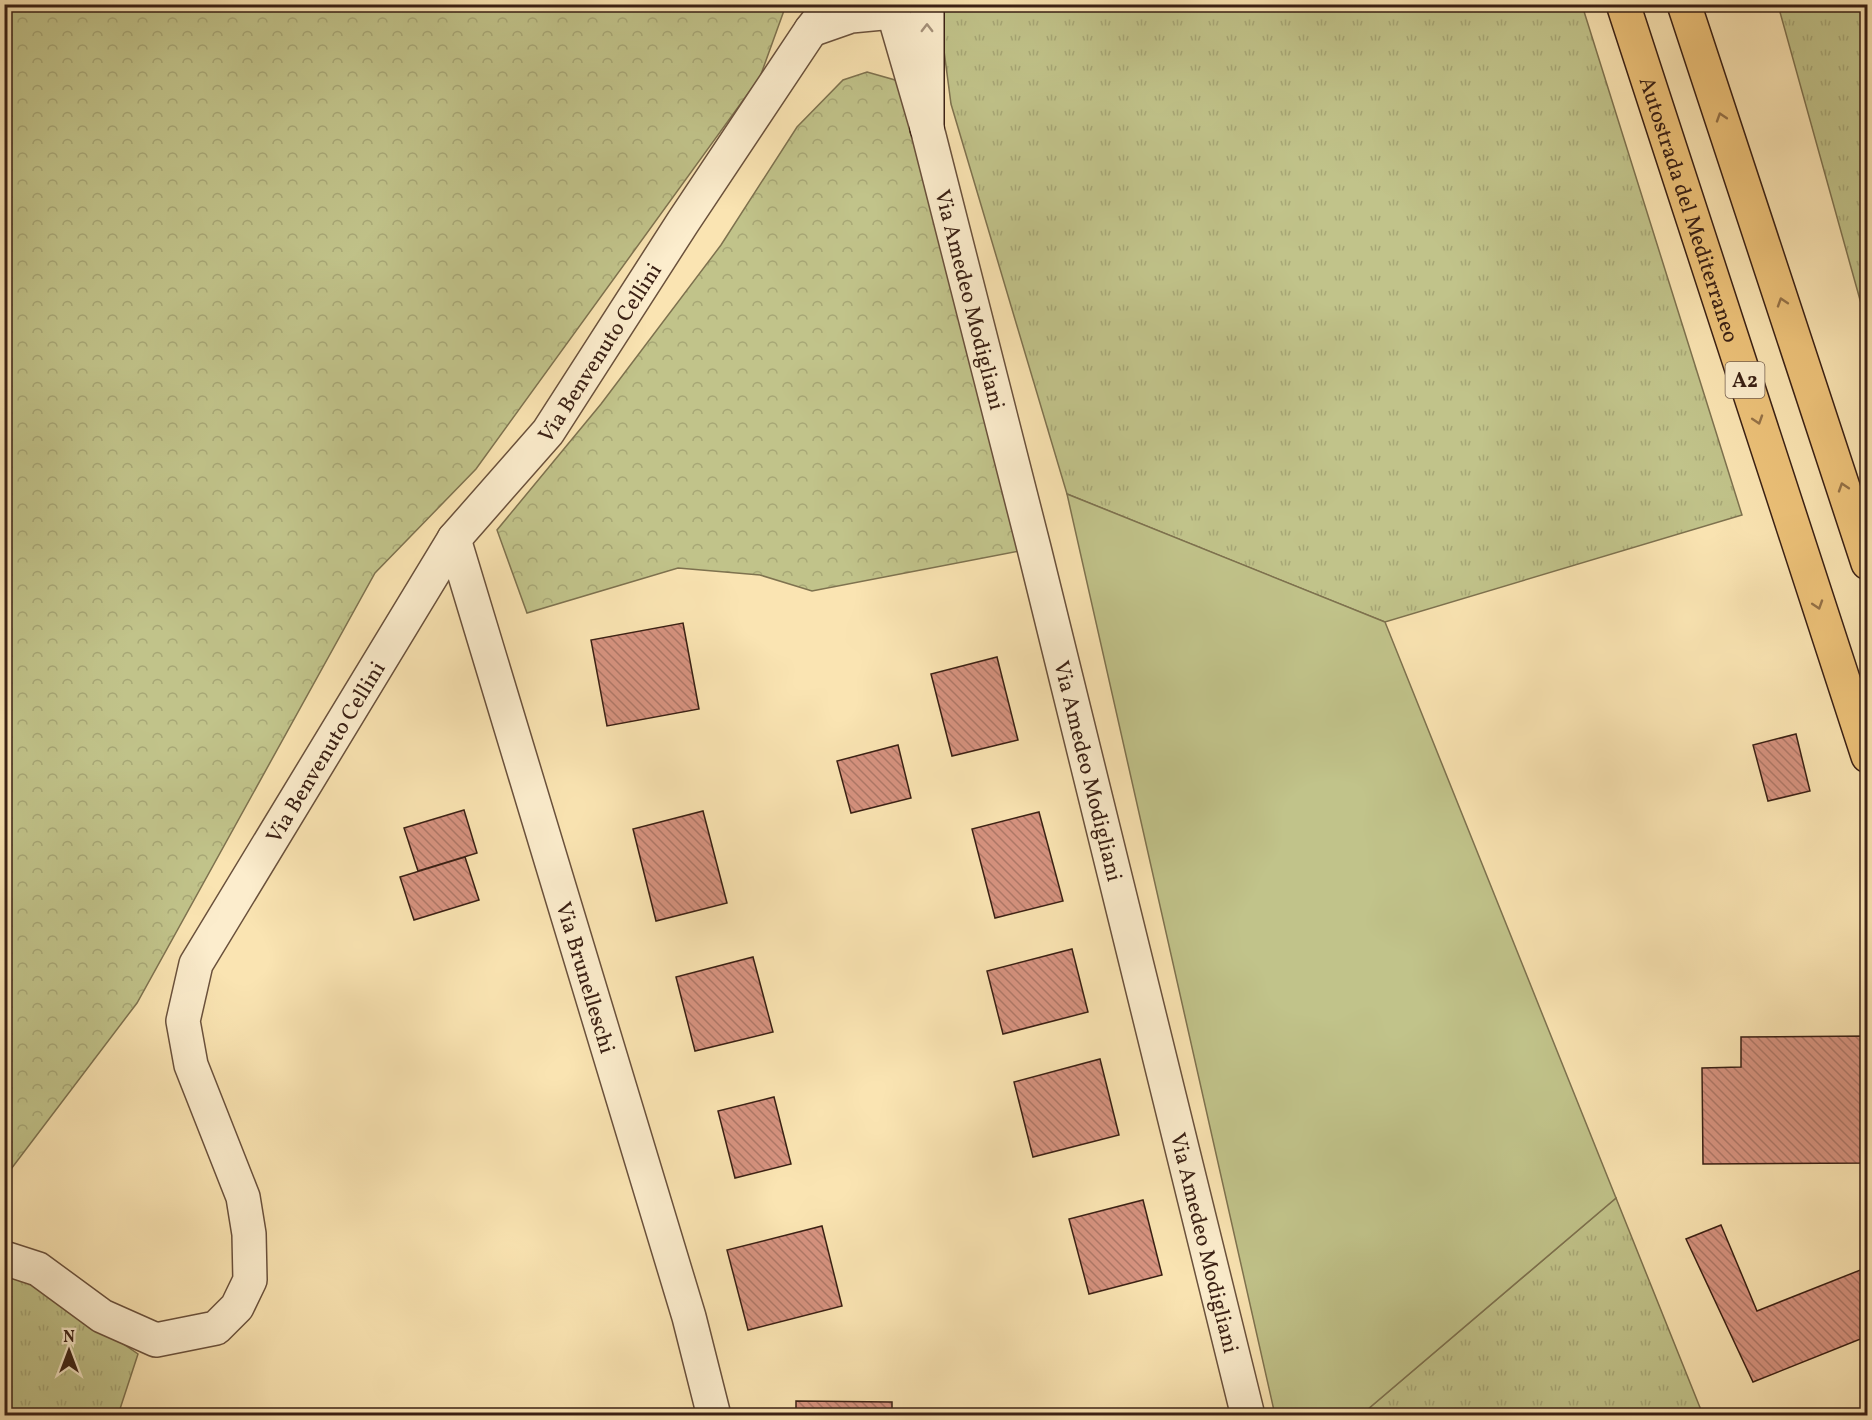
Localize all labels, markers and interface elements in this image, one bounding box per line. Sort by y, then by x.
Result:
one-way arrow [921,23,933,32]
street label: Autostrada del Mediterraneo [1630,73,1745,347]
one-way arrow [1716,112,1728,122]
street label: Via Amedeo Modigliani [925,186,1011,414]
street label: Via Benvenuto Cellini [532,258,671,451]
one-way arrow [1777,297,1789,308]
road number: A2 [1726,362,1764,398]
one-way arrow [1751,414,1763,425]
one-way arrow [1837,482,1850,493]
one-way arrow [1811,599,1824,610]
street label: Via Benvenuto Cellini [260,656,394,850]
street label: Via Amedeo Modigliani [1044,658,1129,885]
street label: Via Brunelleschi [547,899,622,1058]
street label: Via Amedeo Modigliani [1161,1130,1245,1357]
north arrow [39,1321,99,1381]
text: N [63,1327,75,1349]

